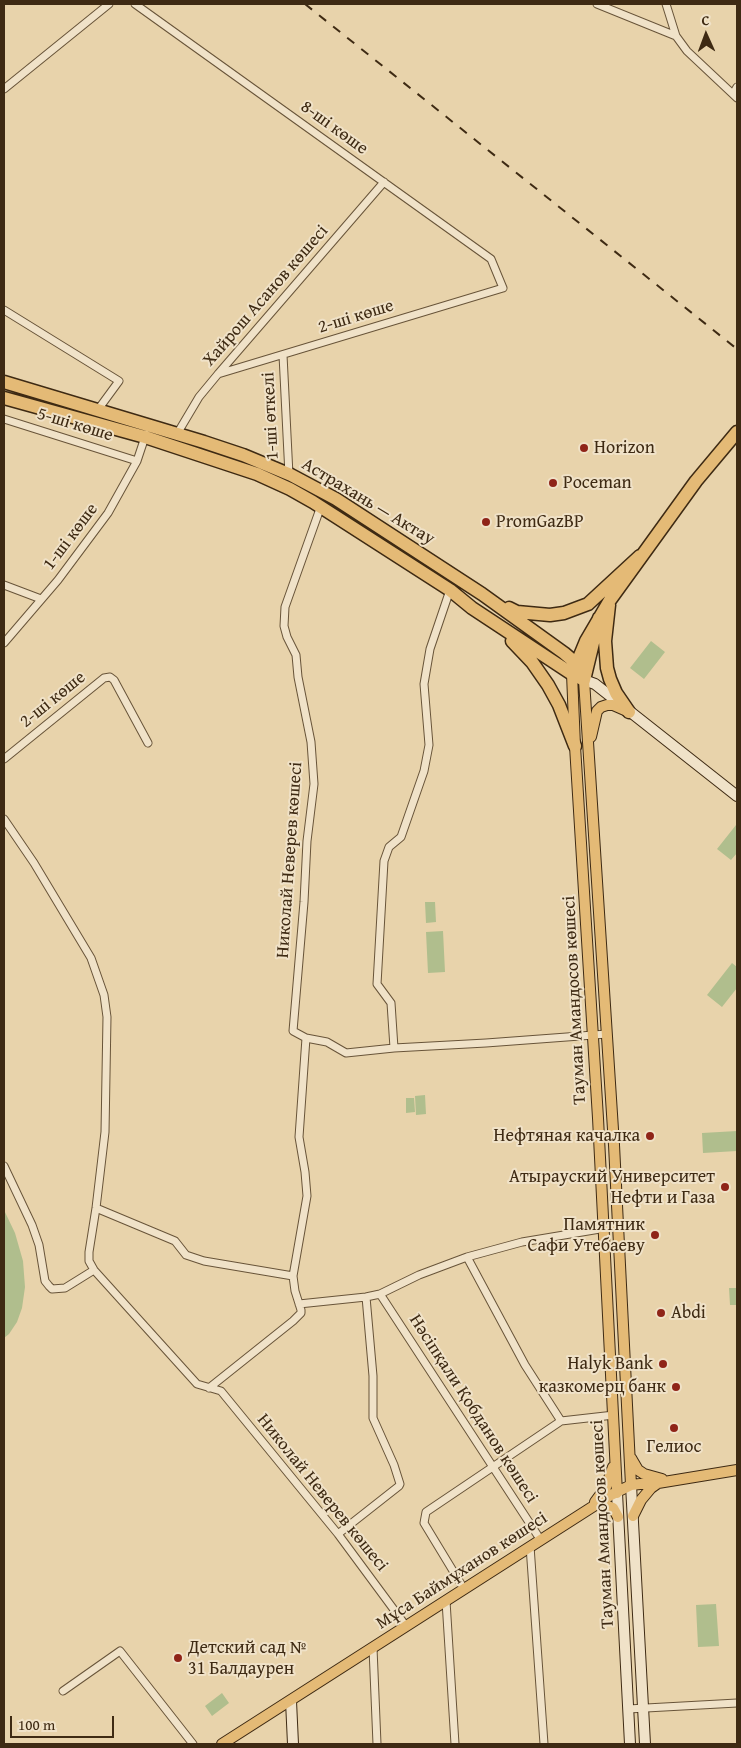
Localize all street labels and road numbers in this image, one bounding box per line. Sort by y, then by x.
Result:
street label: 8-шi көше [296,96,372,160]
street label: Хайрош Асанов көшесі [199,221,333,371]
street label: 2-ші көше [315,295,397,339]
street label: 1-ші өткелі [258,371,284,461]
street label: 5-шi көше [34,403,116,447]
street label: Астрахань — Актау [298,454,438,550]
street label: 1-ші көше [39,499,103,575]
street label: 2-ші көше [16,667,90,733]
street label: Николай Неверев көшесі [272,761,308,959]
street label: Тауман Амандосов көшесі [559,895,591,1105]
street label: Нәсіпқали Қобданов көшесі [404,1311,542,1507]
street label: Николай Неверев көшесі [252,1410,392,1576]
street label: Тауман Амандосов көшесі [587,1419,619,1629]
street label: Мұса Баймұханов көшесі [372,1508,552,1634]

